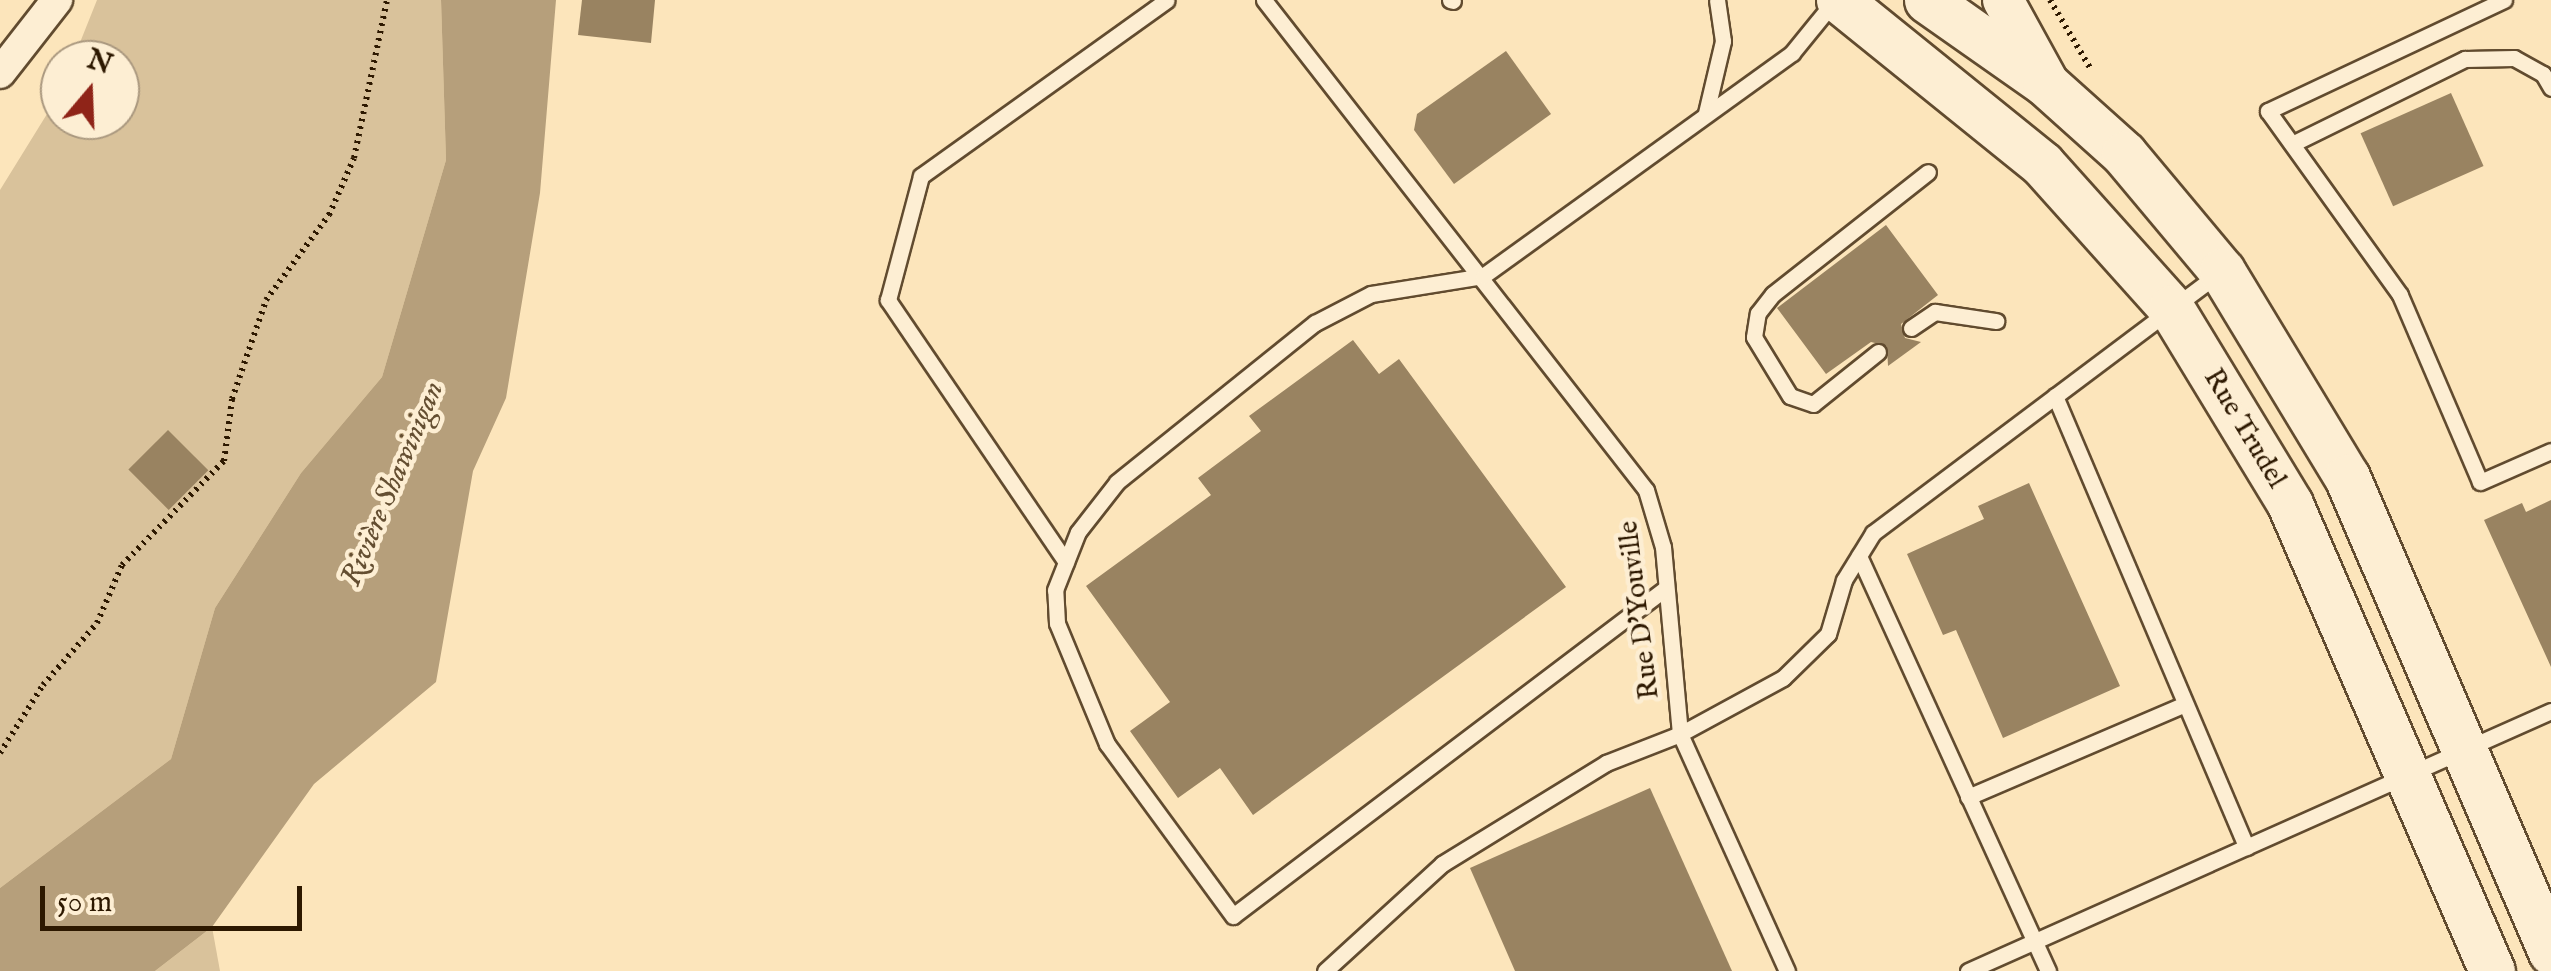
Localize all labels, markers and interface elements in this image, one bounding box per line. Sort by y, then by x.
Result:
north arrow [40,40,140,140]
text: N [82,43,116,84]
street label: Rue Trudel [2195,363,2293,495]
water label: Rivière Shawinigan [334,376,452,592]
street label: Rue D'Youville [1612,519,1668,701]
scale bar [45,866,308,928]
text: 50 m [57,884,112,922]

